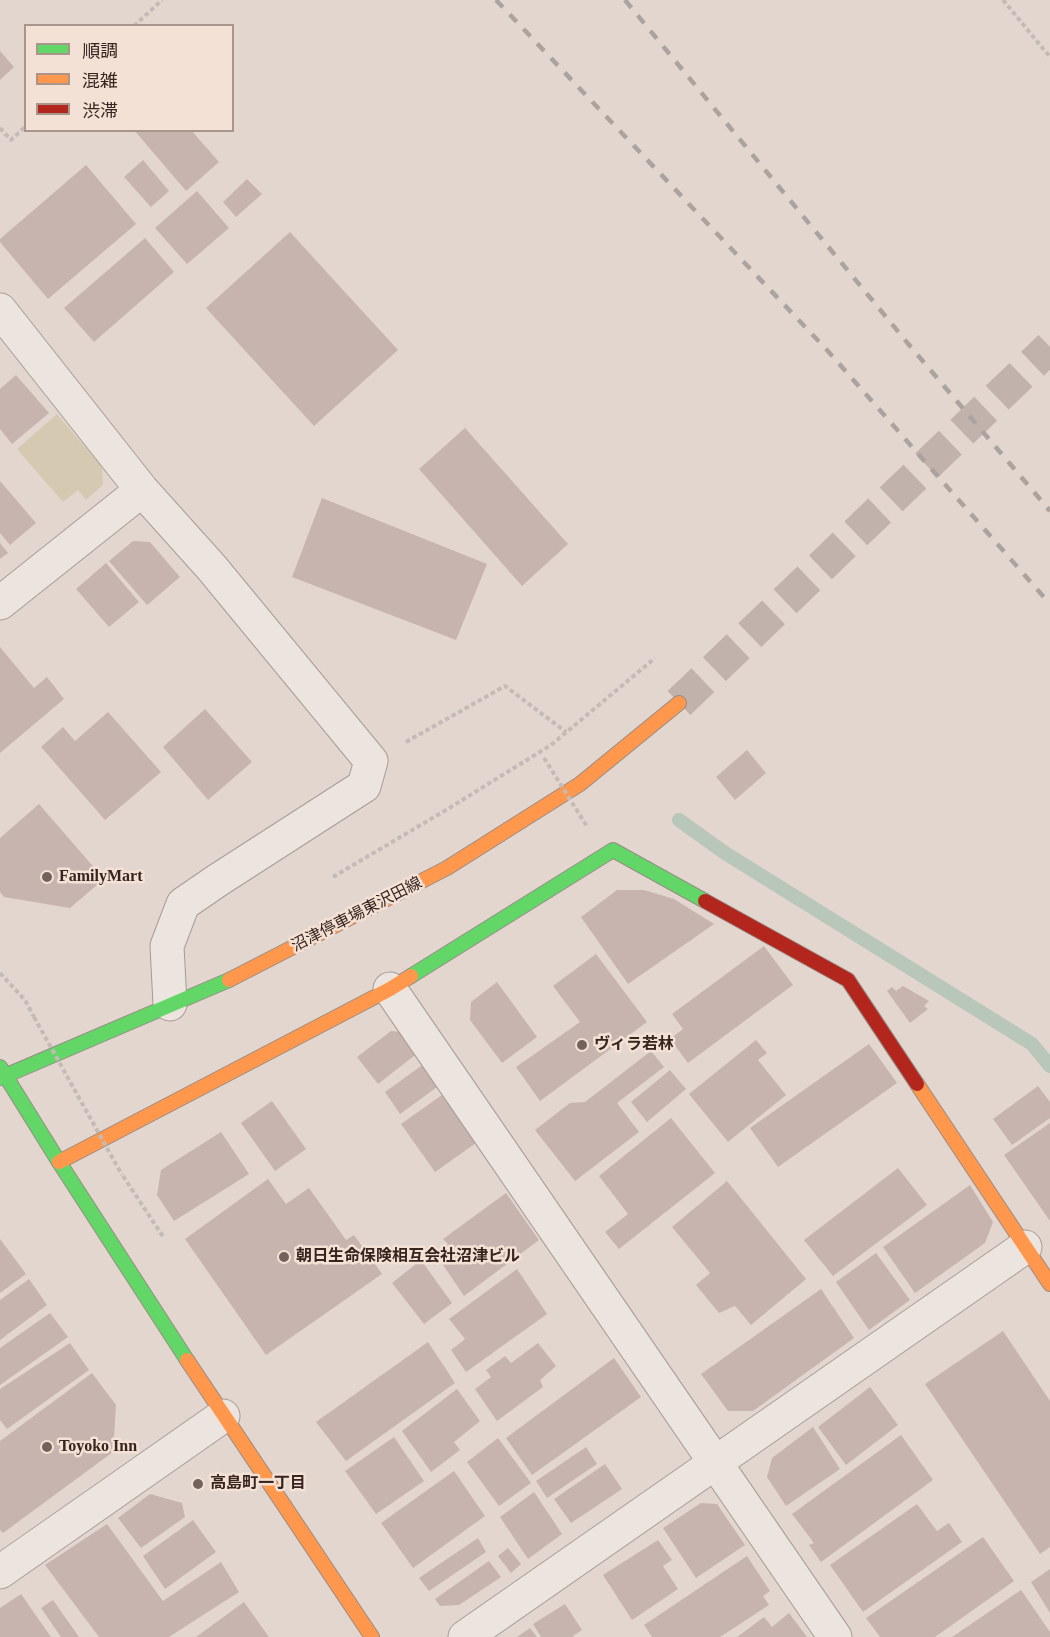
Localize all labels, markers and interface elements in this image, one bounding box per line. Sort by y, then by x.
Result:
legend [24,24,234,132]
text: 順調 [82,41,118,61]
text: 混雑 [82,71,118,91]
text: 渋滞 [82,101,118,121]
place label: FamilyMart [59,867,143,887]
marker: FamilyMart [40,870,54,884]
street label: 沼津停車場東沢田線 [288,874,426,956]
place label: ヴィラ若林 [594,1035,674,1055]
marker: ヴィラ若林 [575,1038,589,1052]
place label: 朝日生命保険相互会社沼津ビル [296,1247,520,1267]
marker: 朝日生命保険相互会社沼津ビル [277,1250,291,1264]
place label: Toyoko Inn [59,1437,137,1457]
marker: Toyoko Inn [40,1440,54,1454]
place label: 高島町一丁目 [210,1474,306,1494]
marker: 高島町一丁目 [191,1477,205,1491]

